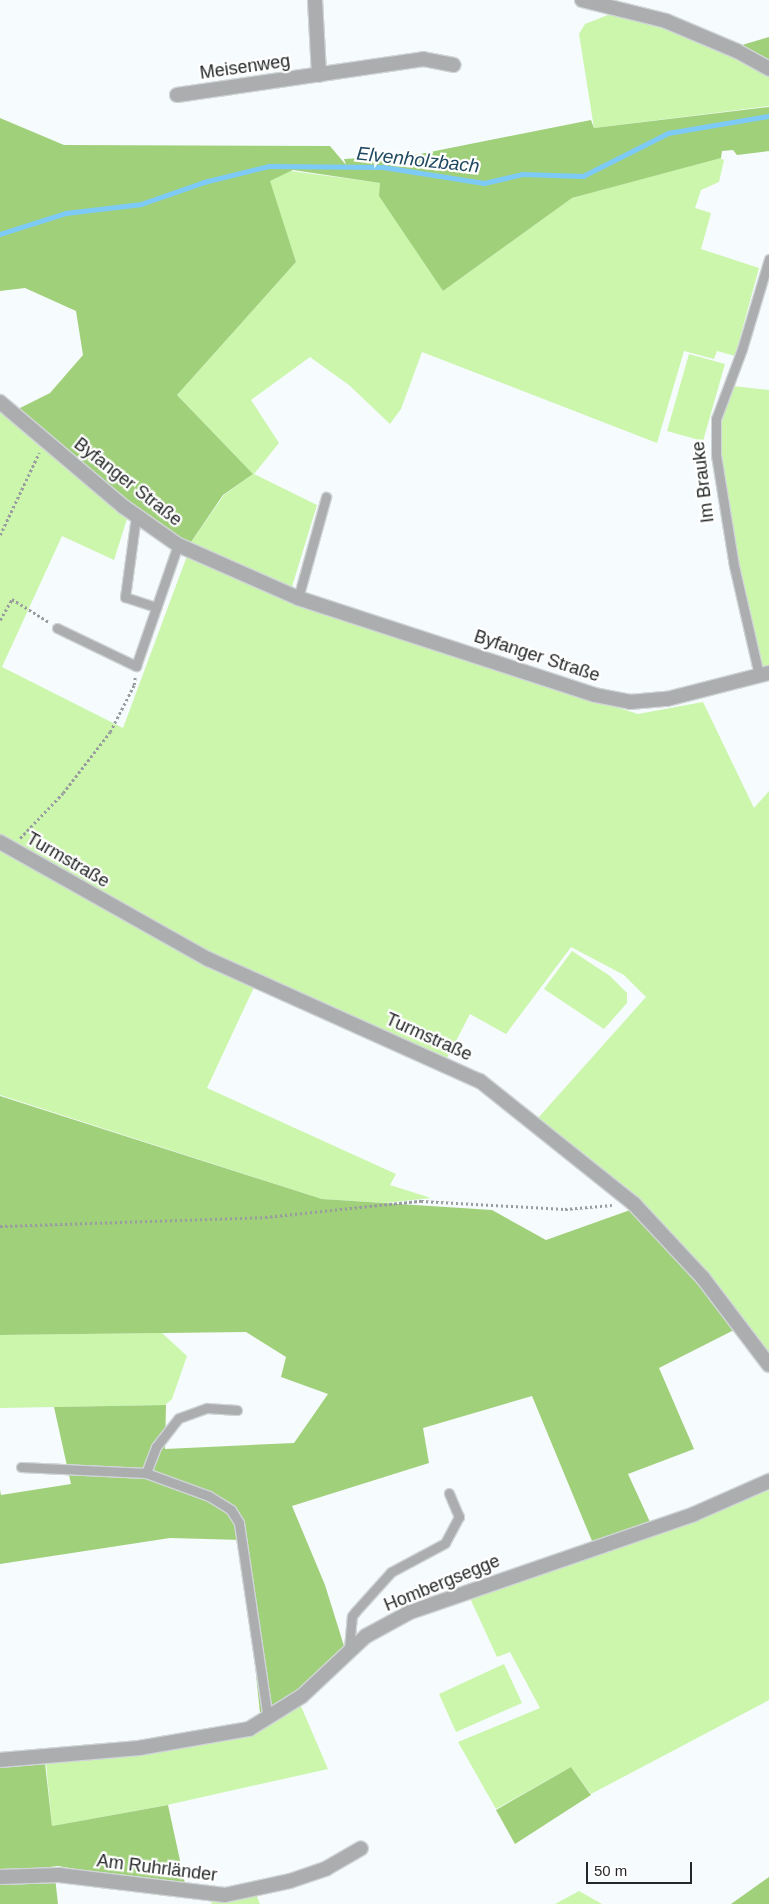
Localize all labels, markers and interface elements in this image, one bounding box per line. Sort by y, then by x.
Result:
street label: Meisenweg [198,50,292,84]
water label: Elvenholzbach [355,142,481,178]
street label: Byfanger Straße [70,433,186,531]
street label: Im Brauke [687,440,719,524]
street label: Byfanger Straße [471,625,603,687]
street label: Turmstraße [23,828,113,892]
street label: Turmstraße [382,1008,476,1066]
street label: Hombergsegge [381,1550,503,1616]
street label: Am Ruhrländer [96,1850,218,1886]
scale bar [589,1852,695,1884]
text: 50 m [594,1862,627,1879]

